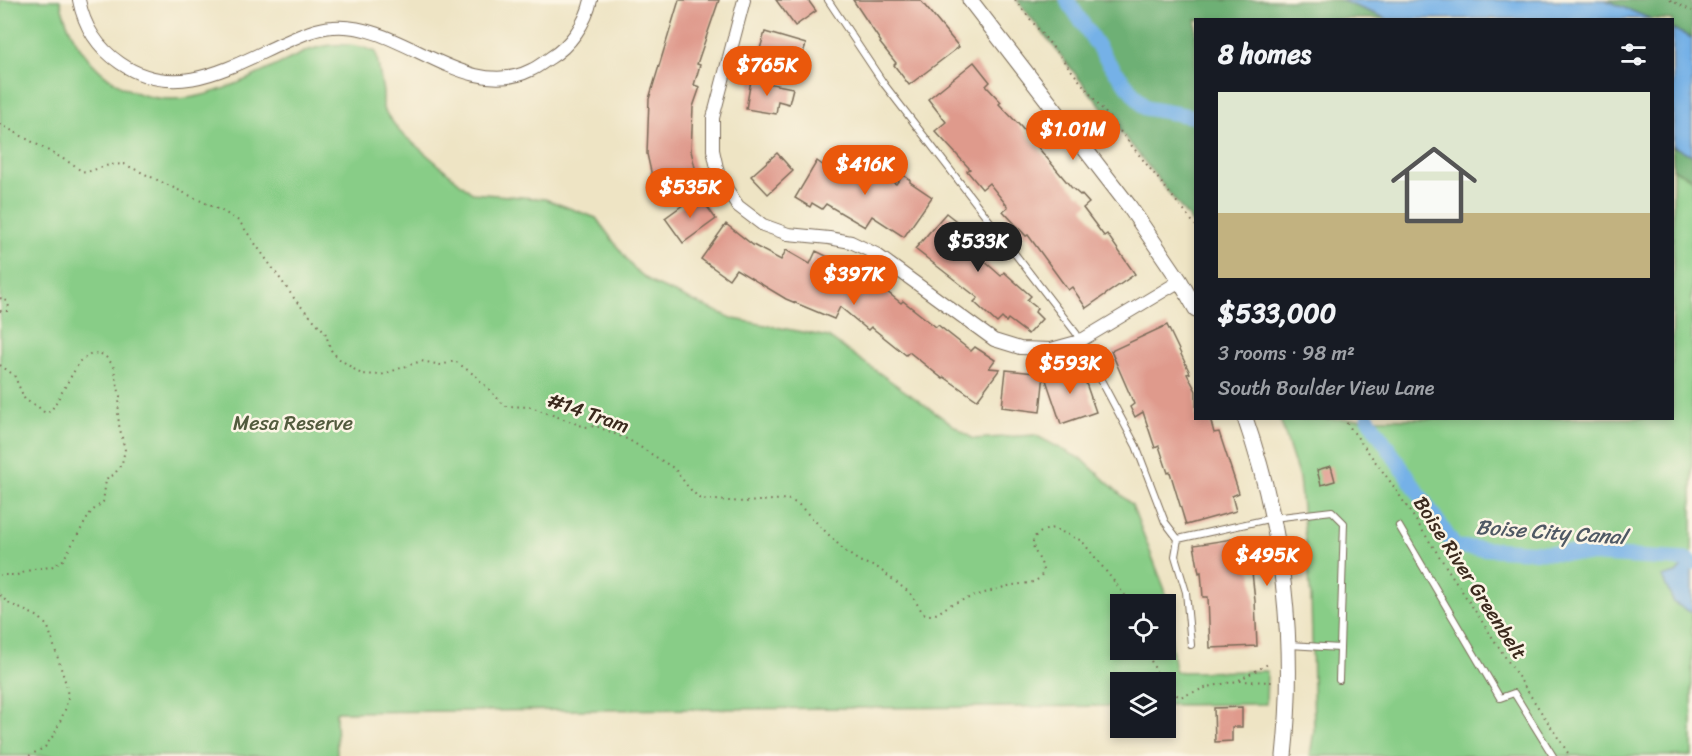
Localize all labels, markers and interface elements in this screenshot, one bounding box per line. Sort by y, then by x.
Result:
text: 8 homes [1218,31,1311,77]
icon: filters [1617,38,1650,71]
pin: $765K [725,46,809,97]
text: $765K [737,48,797,83]
pin: $1.01M [1024,110,1122,161]
text: $1.01M [1040,112,1106,147]
icon: home [1380,131,1488,239]
pin: $416K [823,145,907,196]
text: $416K [836,147,894,182]
pin: $535K [648,168,732,219]
text: $535K [659,170,721,205]
pin: $533K [936,222,1020,273]
text: $533K [948,224,1008,259]
pin: $397K [812,255,896,306]
text: $397K [824,257,884,292]
text: $533,000 [1218,290,1336,336]
text: 3 rooms · 98 m² [1218,336,1355,371]
pin: $593K [1028,344,1112,395]
text: $593K [1039,346,1101,381]
text: South Boulder View Lane [1218,371,1434,406]
street label: #14 Tram [542,383,634,443]
park label: Mesa Reserve [233,406,353,441]
street label: Boise River Greenbelt [1404,489,1536,667]
water label: Boise City Canal [1475,508,1632,557]
pin: $495K [1225,536,1309,587]
text: $495K [1236,538,1298,573]
map controls [1110,594,1176,738]
button: locate [1110,594,1176,660]
button: layers [1110,672,1176,738]

